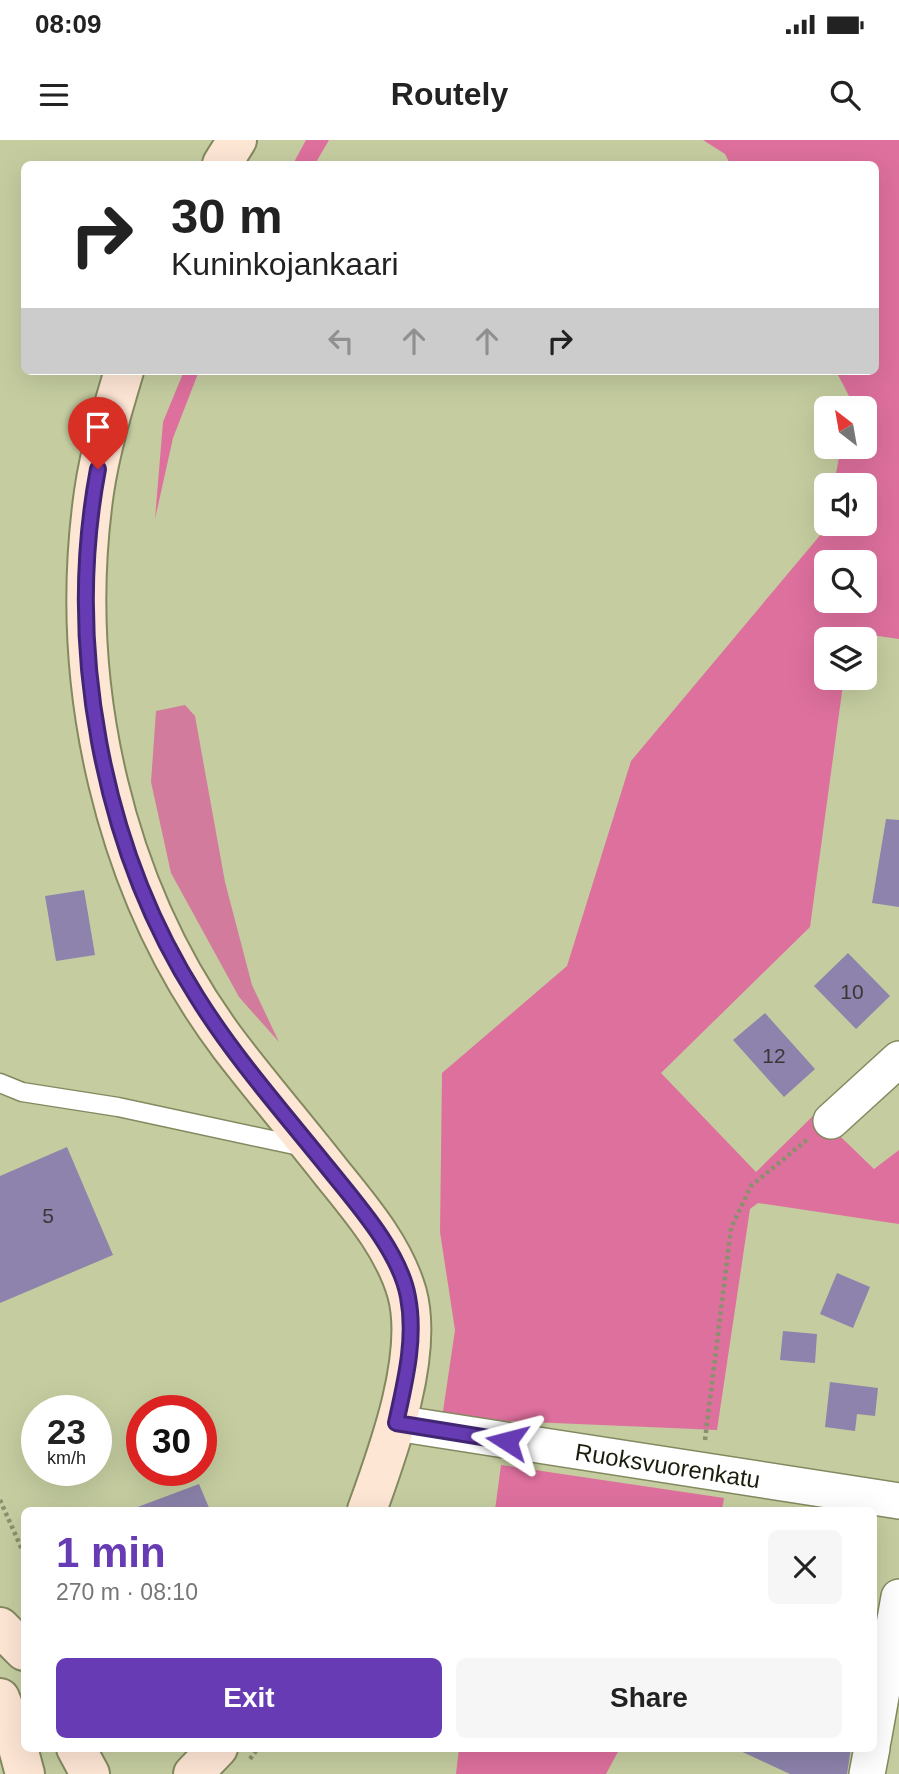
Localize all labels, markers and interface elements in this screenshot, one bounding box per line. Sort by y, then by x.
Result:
text: 08:09 [35,9,102,39]
icon: menu [35,76,73,114]
text: Routely [391,76,508,112]
icon: search [826,76,864,114]
icon: right [56,189,147,280]
text: 30 m [171,189,283,243]
text: Kuninkojankaari [171,246,399,282]
icon: left [322,322,360,360]
icon: ahead [395,322,433,360]
icon: ahead [468,322,506,360]
icon: right [541,322,579,360]
north arrow [814,396,877,458]
map controls [814,396,877,690]
pin [68,397,128,469]
icon: arrive [79,408,117,446]
button: sound [814,473,877,536]
button: search [814,550,877,613]
button: layers [814,627,877,690]
house number: 10 [840,980,864,1003]
house number: 12 [762,1044,786,1067]
house number: 5 [42,1204,54,1227]
speed limit sign: 30 [126,1395,217,1486]
position arrow [470,1404,544,1478]
text: 23 [47,1412,86,1451]
street label: Ruoksvuorenkatu [573,1437,762,1493]
text: km/h [47,1448,86,1468]
text: 1 min [56,1529,166,1576]
button: close [768,1530,842,1604]
text: 270 m · 08:10 [56,1579,198,1605]
button: Exit [56,1658,442,1738]
button: Share [456,1658,842,1738]

